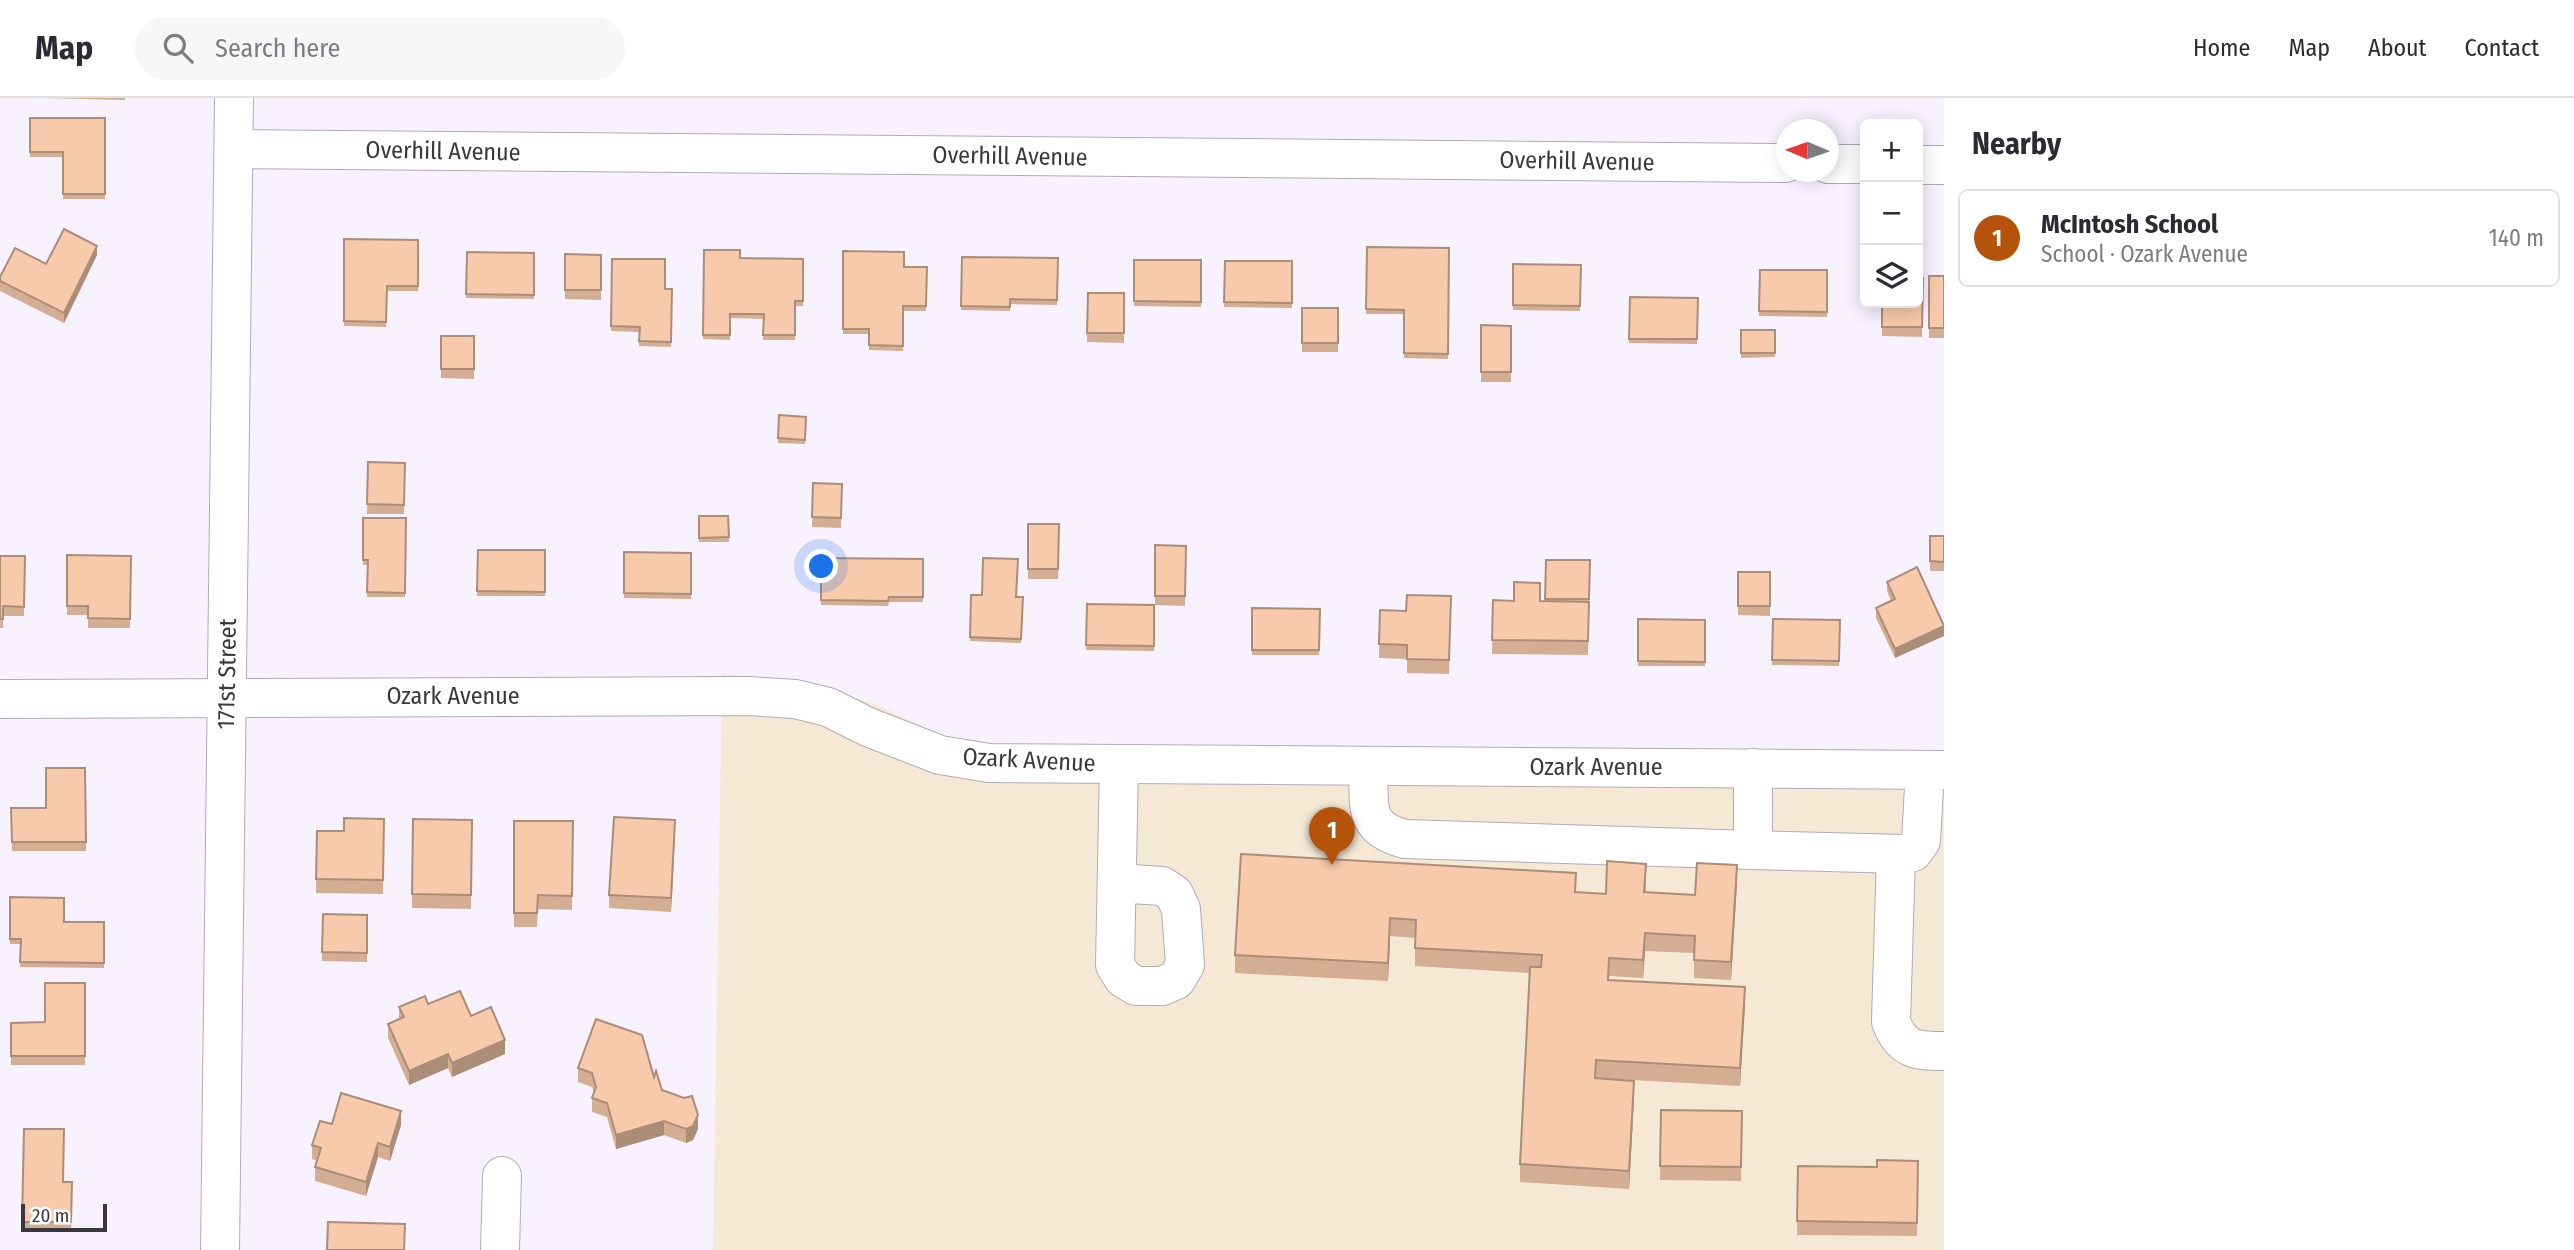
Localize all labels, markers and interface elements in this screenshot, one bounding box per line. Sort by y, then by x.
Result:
search box [135,17,625,80]
text: Map [35,28,93,68]
icon: search [159,29,197,67]
text: Search here [215,33,340,64]
text: Home [2193,34,2250,62]
text: Map [2288,34,2330,62]
text: About [2368,34,2426,62]
text: Contact [2464,34,2539,62]
north arrow [1776,119,1839,182]
map controls [1860,119,1923,308]
button: + [1860,119,1923,182]
text: Nearby [1972,126,2061,162]
street label: Overhill Avenue [365,136,521,166]
street label: Overhill Avenue [932,141,1088,171]
street label: Overhill Avenue [1499,146,1655,176]
button: − [1860,182,1923,245]
text: McIntosh School [2041,209,2218,240]
text: 1 [1992,224,2002,252]
text: 140 m [2489,224,2544,252]
text: School · Ozark Avenue [2041,240,2248,268]
button: layers [1860,245,1923,308]
your location [804,549,838,583]
street label: 171st Street [212,618,242,730]
street label: Ozark Avenue [386,682,520,710]
street label: Ozark Avenue [962,743,1096,777]
street label: Ozark Avenue [1529,753,1663,781]
pin: 1 [1309,807,1355,865]
scale bar [21,1201,107,1233]
text: 20 m [32,1204,69,1227]

